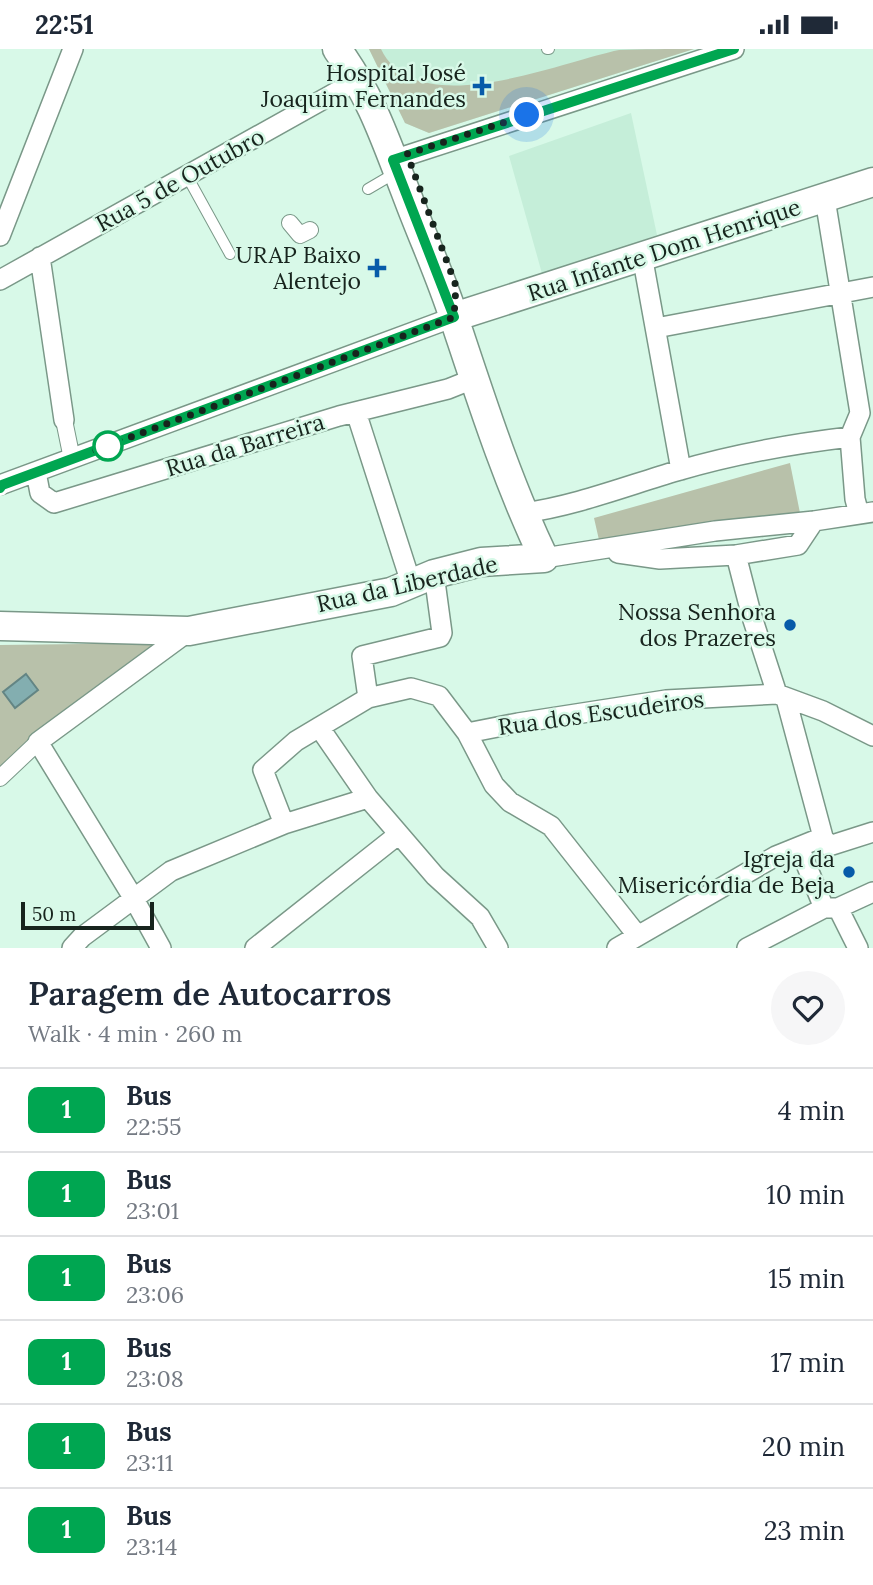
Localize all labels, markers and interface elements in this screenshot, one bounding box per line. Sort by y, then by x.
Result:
text: 22:51 [35,8,94,41]
place label: Hospital José Joaquim Fernandes [260,58,466,113]
marker: Hospital José Joaquim Fernandes [472,76,492,96]
your location [509,97,544,132]
street label: Rua 5 de Outubro [90,121,269,238]
street label: Rua Infante Dom Henrique [524,192,804,307]
place label: URAP Baixo Alentejo [236,240,361,295]
marker: URAP Baixo Alentejo [367,258,387,278]
street label: Rua da Barreira [162,407,328,482]
unlabelled marker [93,431,123,461]
street label: Rua da Liberdade [313,549,500,618]
place label: Nossa Senhora dos Prazeres [618,597,776,652]
marker: Nossa Senhora dos Prazeres [782,617,798,633]
street label: Rua dos Escudeiros [496,684,706,741]
place label: Igreja da Misericórdia de Beja [617,844,835,899]
marker: Igreja da Misericórdia de Beja [841,864,857,880]
scale bar [21,899,154,931]
text: 50 m [32,902,76,926]
button: heart [771,971,845,1045]
text: Paragem de Autocarros [28,972,392,1014]
text: Walk · 4 min · 260 m [28,1019,242,1048]
text: Bus [126,1079,172,1112]
text: 1 [62,1094,71,1125]
text: 4 min [778,1094,845,1127]
text: 22:55 [126,1112,182,1141]
text: Bus [126,1163,172,1196]
text: 1 [62,1178,71,1209]
text: 10 min [766,1178,845,1211]
text: 23:01 [126,1196,179,1225]
text: Bus [126,1247,172,1280]
text: 1 [62,1262,71,1293]
text: 15 min [768,1262,845,1295]
text: 23:06 [126,1280,184,1309]
text: Bus [126,1331,172,1364]
text: 1 [62,1346,71,1377]
text: 17 min [770,1346,845,1379]
text: 23:08 [126,1364,184,1393]
text: Bus [126,1415,172,1448]
text: 1 [62,1430,71,1461]
text: 20 min [762,1430,845,1463]
text: 23:11 [126,1448,173,1477]
text: Bus [126,1499,172,1532]
text: 1 [62,1514,71,1545]
text: 23 min [764,1514,845,1547]
text: 23:14 [126,1532,177,1561]

